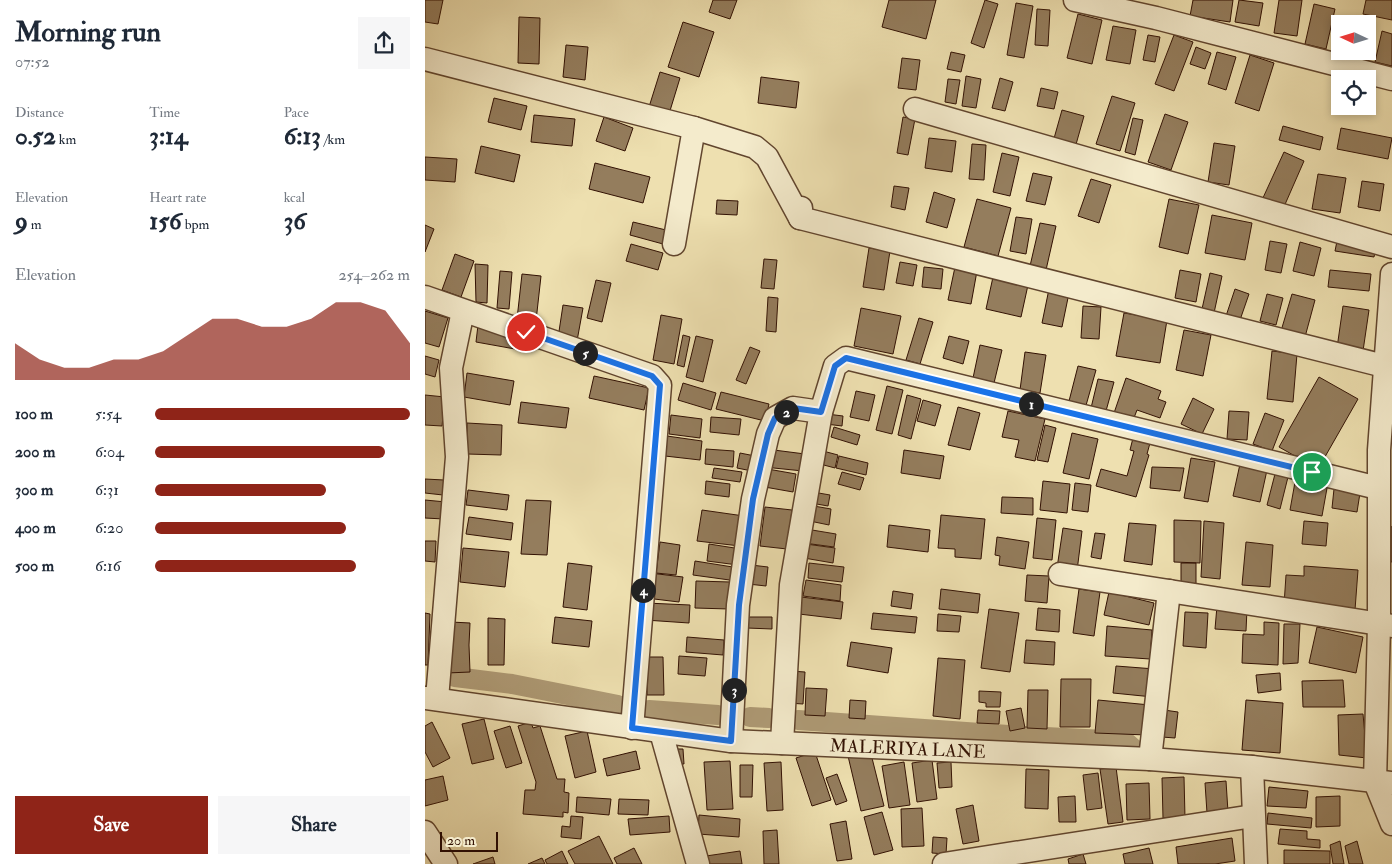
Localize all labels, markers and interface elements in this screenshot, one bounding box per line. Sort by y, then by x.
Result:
text: Morning run [15,15,161,50]
north arrow [1331,15,1376,60]
map controls [1331,15,1376,115]
button: share [358,17,410,69]
text: 07:52 [15,52,50,72]
button: locate [1331,70,1376,115]
text: Distance [15,104,64,121]
text: Time [149,104,180,121]
text: Pace [284,104,309,121]
text: 0.52 [15,121,56,152]
text: 3:14 [149,121,188,152]
text: 6:13 [284,121,321,152]
text: km [56,131,76,148]
text: /km [321,131,345,148]
text: Elevation [15,189,68,206]
text: Heart rate [149,189,206,206]
text: kcal [284,189,305,206]
text: 9 [15,206,28,237]
text: 156 [149,206,182,237]
text: 36 [284,206,306,237]
text: m [28,216,42,233]
text: bpm [182,216,209,233]
text: Elevation [15,265,76,285]
text: 254–262 m [339,265,410,285]
pin [505,311,547,353]
icon: check [512,318,540,346]
pin: 5 [573,340,597,366]
text: 5 [582,345,589,362]
pin: 1 [1019,392,1043,416]
text: 1 [1029,396,1034,413]
pin: 2 [773,400,799,424]
text: 100 m [15,404,53,424]
text: 5:54 [95,404,121,424]
text: 2 [783,404,790,421]
text: 200 m [15,442,55,462]
text: 6:04 [95,442,124,462]
pin [1291,451,1333,493]
icon: arrive [1298,458,1326,486]
text: 300 m [15,480,53,500]
text: 6:31 [95,480,119,500]
text: 400 m [15,518,56,538]
text: 6:20 [95,518,123,538]
text: 500 m [15,556,54,576]
text: 6:16 [95,556,121,576]
pin: 4 [631,578,655,602]
text: 4 [640,582,647,599]
pin: 3 [721,678,747,702]
text: 3 [732,682,737,699]
street label: MALERIYA LANE [829,734,986,764]
button: Save [15,796,208,854]
button: Share [218,796,410,854]
scale bar [440,829,497,852]
text: 20 m [447,832,475,849]

